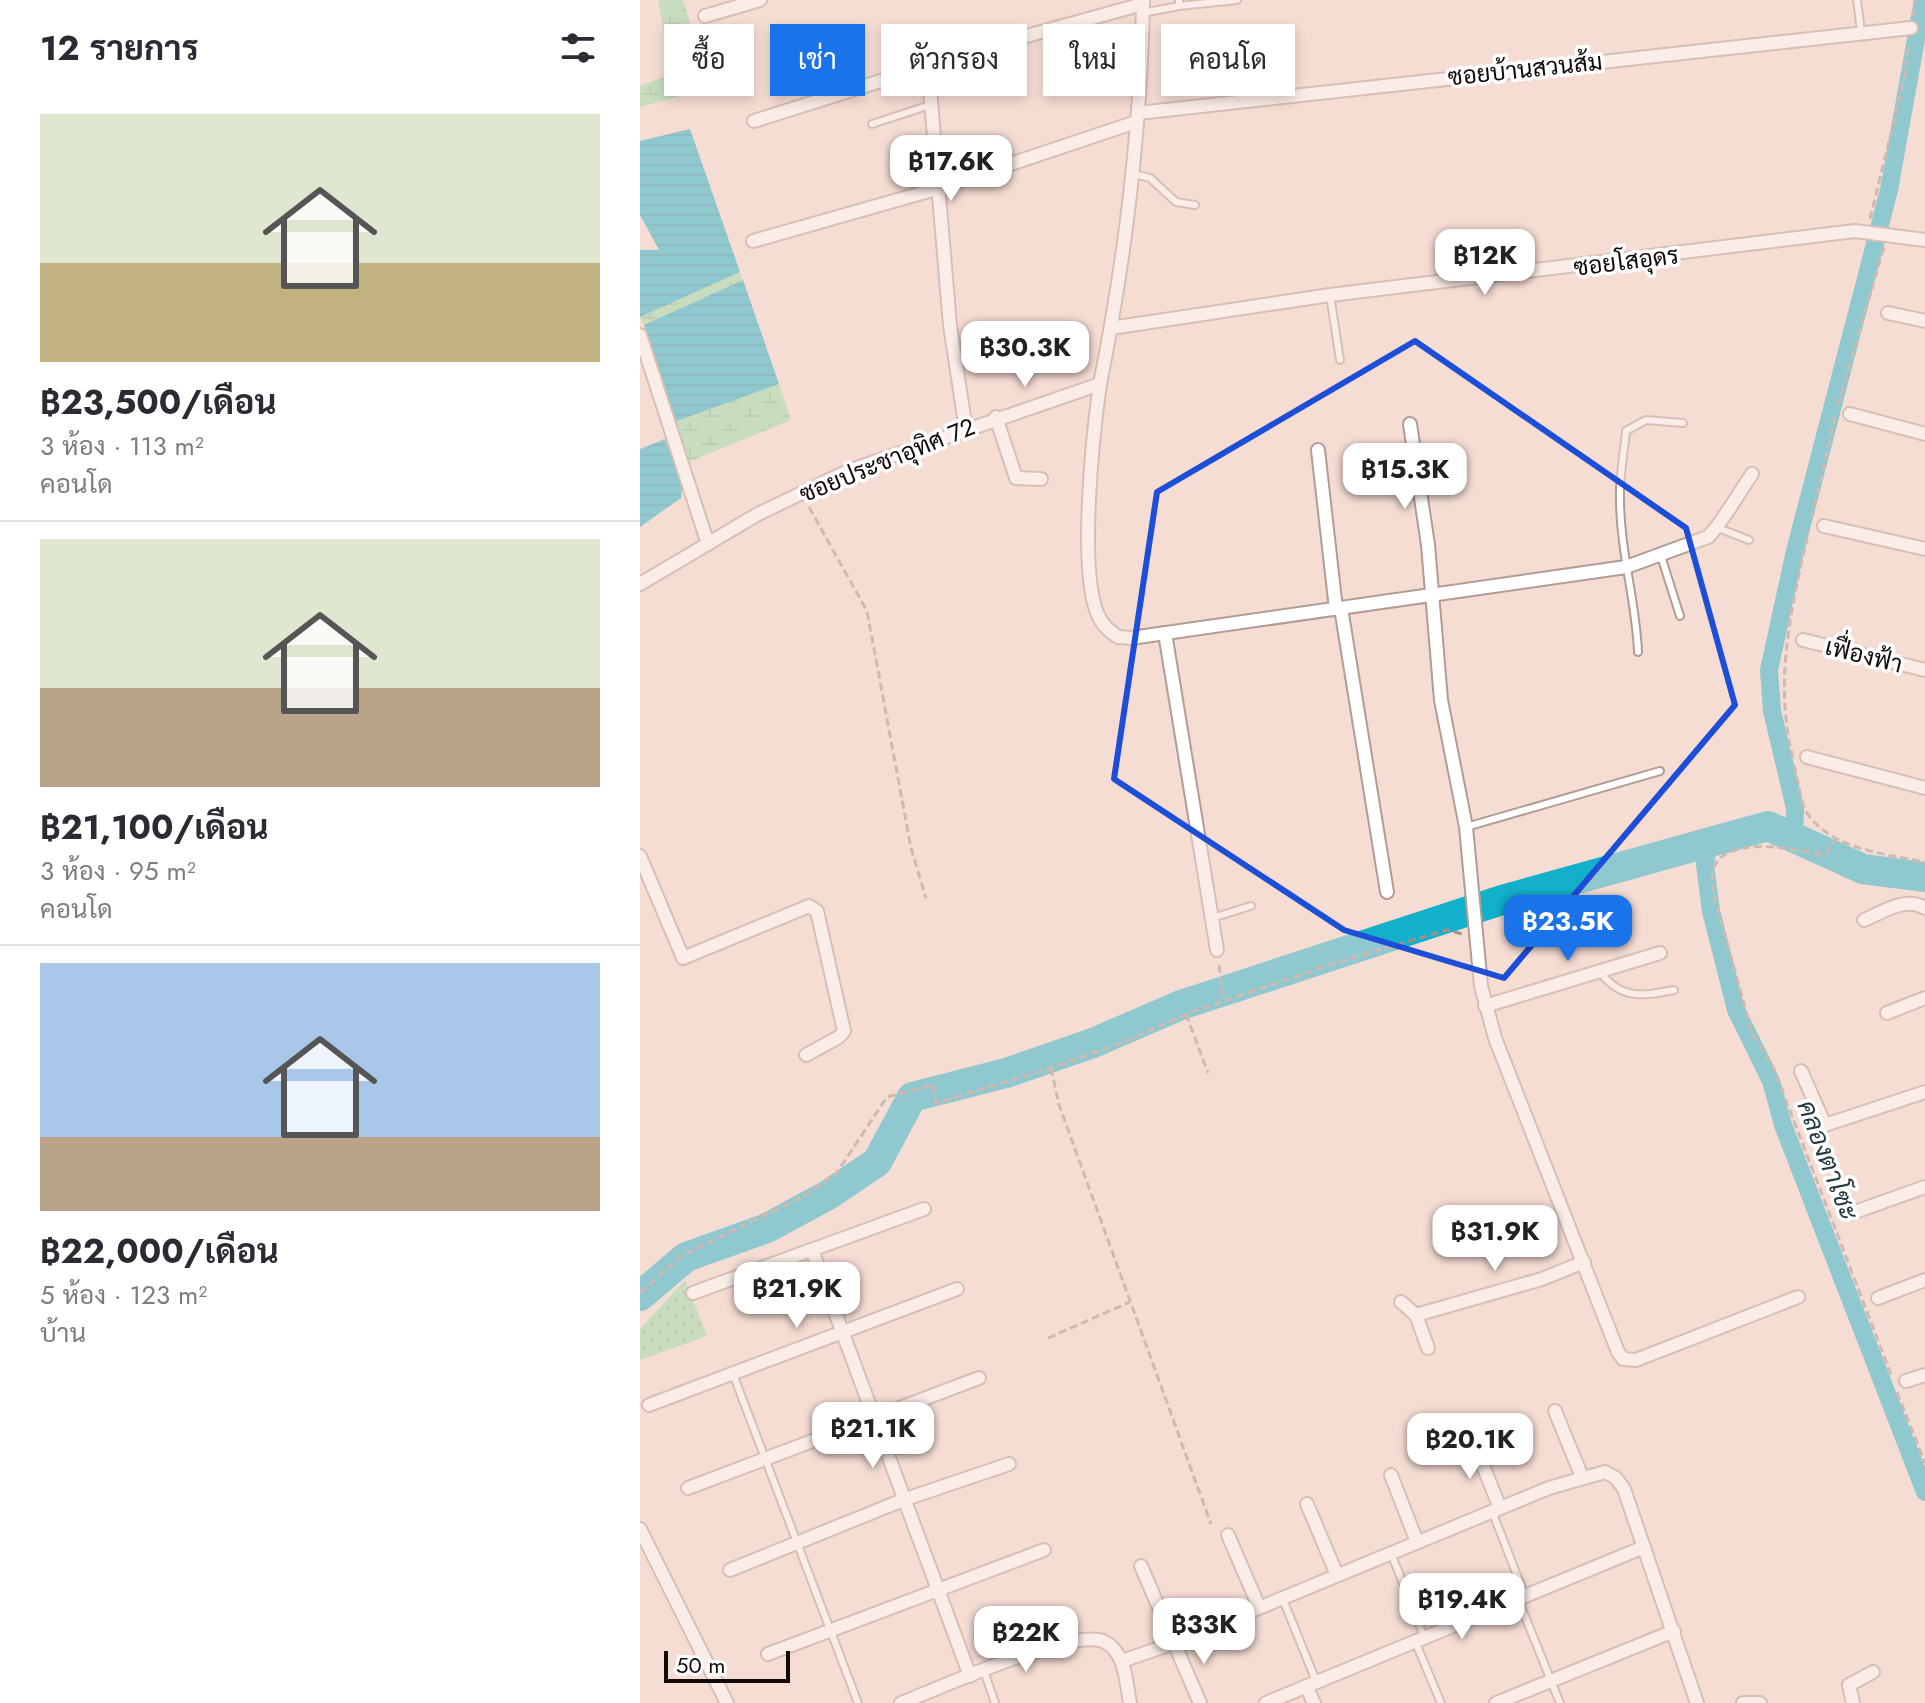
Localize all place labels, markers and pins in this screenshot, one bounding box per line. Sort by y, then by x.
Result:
pin: ฿17.6K [886,135,1016,203]
pin: ฿12K [1438,229,1532,297]
pin: ฿30.3K [960,321,1090,389]
pin: ฿15.3K [1340,443,1470,511]
pin: ฿23.5K [1503,895,1633,963]
pin: ฿31.9K [1430,1205,1560,1273]
pin: ฿21.9K [732,1262,862,1330]
pin: ฿21.1K [808,1402,938,1470]
pin: ฿20.1K [1405,1413,1535,1481]
pin: ฿19.4K [1397,1573,1527,1641]
pin: ฿33K [1157,1598,1251,1666]
pin: ฿22K [979,1606,1073,1674]

